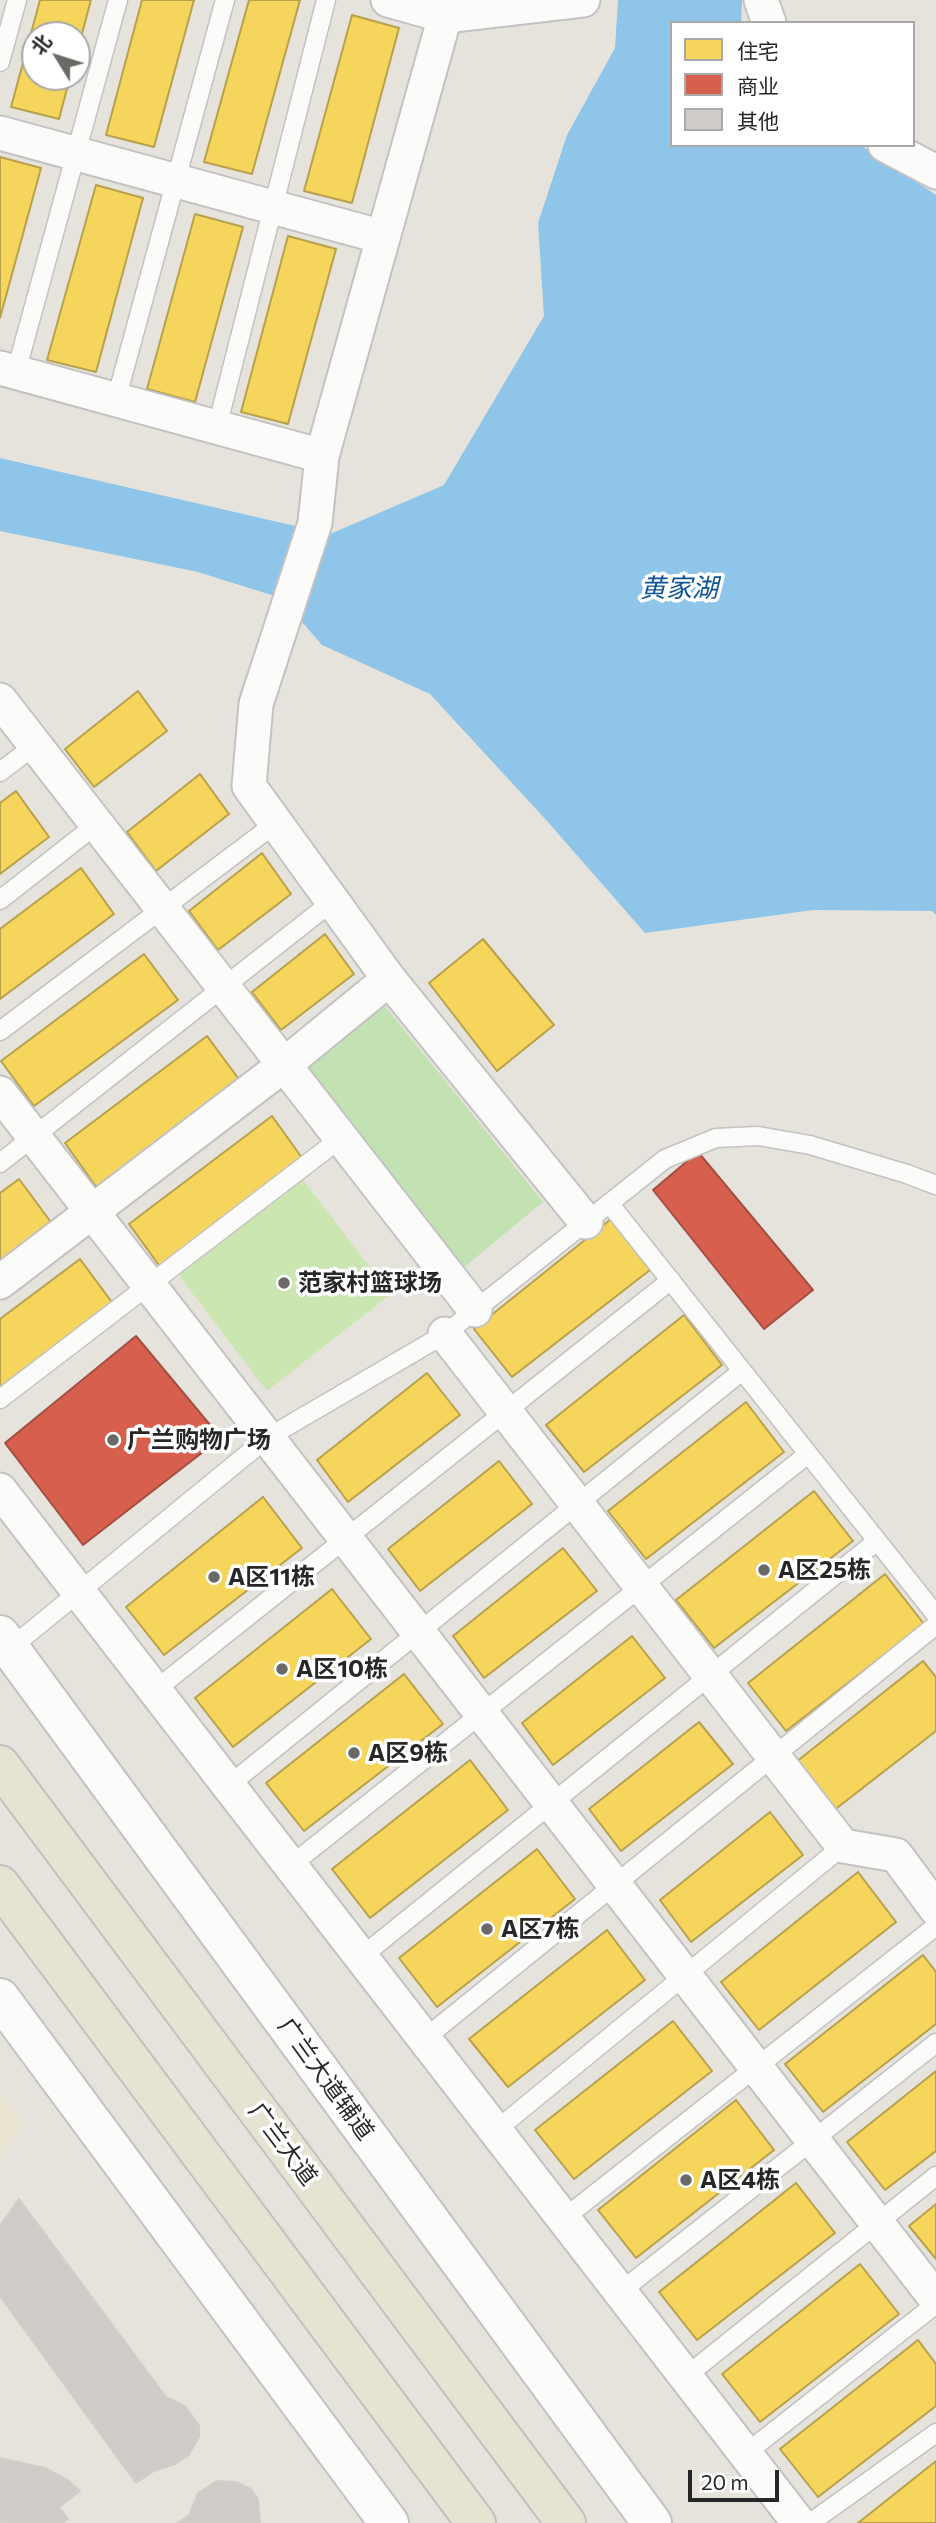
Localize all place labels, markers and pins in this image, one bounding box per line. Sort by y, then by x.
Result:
place label: 范家村篮球场 [298,1269,442,1297]
marker: 范家村篮球场 [276,1275,292,1291]
place label: 广兰购物广场 [127,1426,271,1454]
marker: 广兰购物广场 [105,1432,121,1448]
place label: A区25栋 [778,1556,871,1584]
marker: A区25栋 [756,1562,772,1578]
place label: A区11栋 [228,1563,315,1591]
marker: A区11栋 [206,1569,222,1585]
place label: A区10栋 [296,1655,388,1683]
marker: A区10栋 [274,1661,290,1677]
place label: A区9栋 [368,1739,448,1767]
marker: A区9栋 [346,1745,362,1761]
place label: A区7栋 [501,1915,579,1943]
marker: A区7栋 [479,1921,495,1937]
place label: A区4栋 [700,2166,780,2194]
marker: A区4栋 [678,2172,694,2188]

